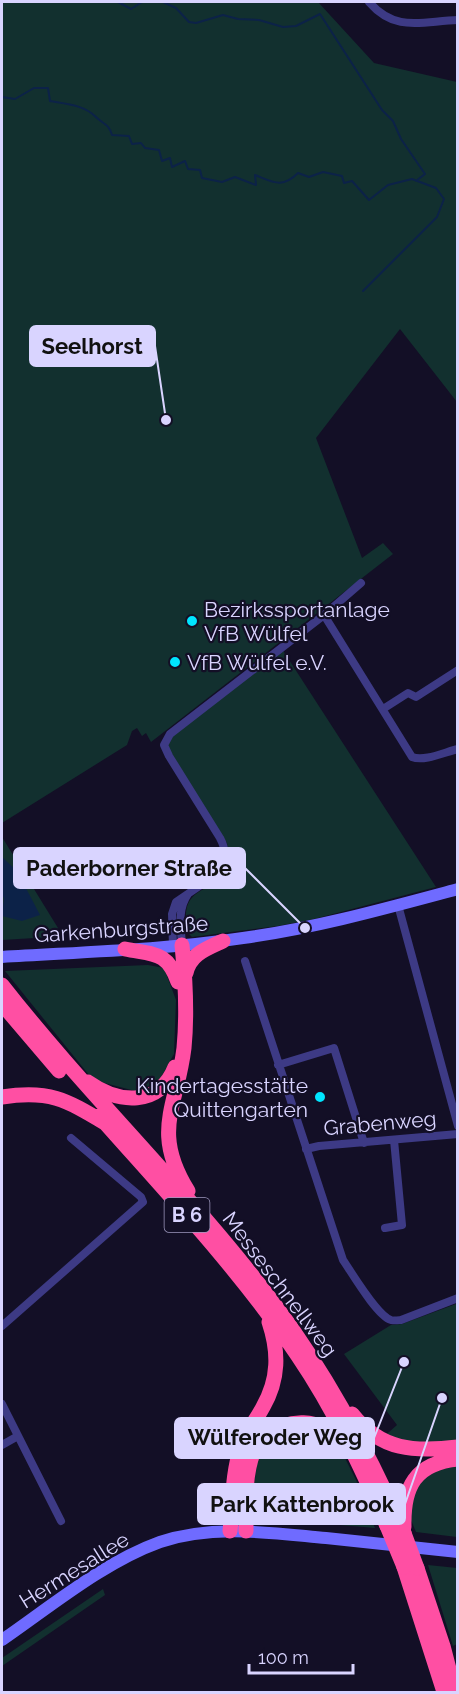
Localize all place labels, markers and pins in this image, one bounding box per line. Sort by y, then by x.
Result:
callout: Seelhorst [30,326,155,366]
place label: Bezirkssportanlage VfB Wülfel [204,597,390,646]
marker: Bezirkssportanlage VfB Wülfel [185,614,199,628]
place label: VfB Wülfel e.V. [187,650,327,675]
marker: VfB Wülfel e.V. [168,655,182,669]
callout: Paderborner Straße [14,848,245,888]
place label: Kindertagesstätte Quittengarten [136,1073,308,1122]
marker: Kindertagesstätte Quittengarten [313,1090,327,1104]
callout: Wülferoder Weg [175,1418,374,1458]
callout: Park Kattenbrook [198,1484,405,1524]

